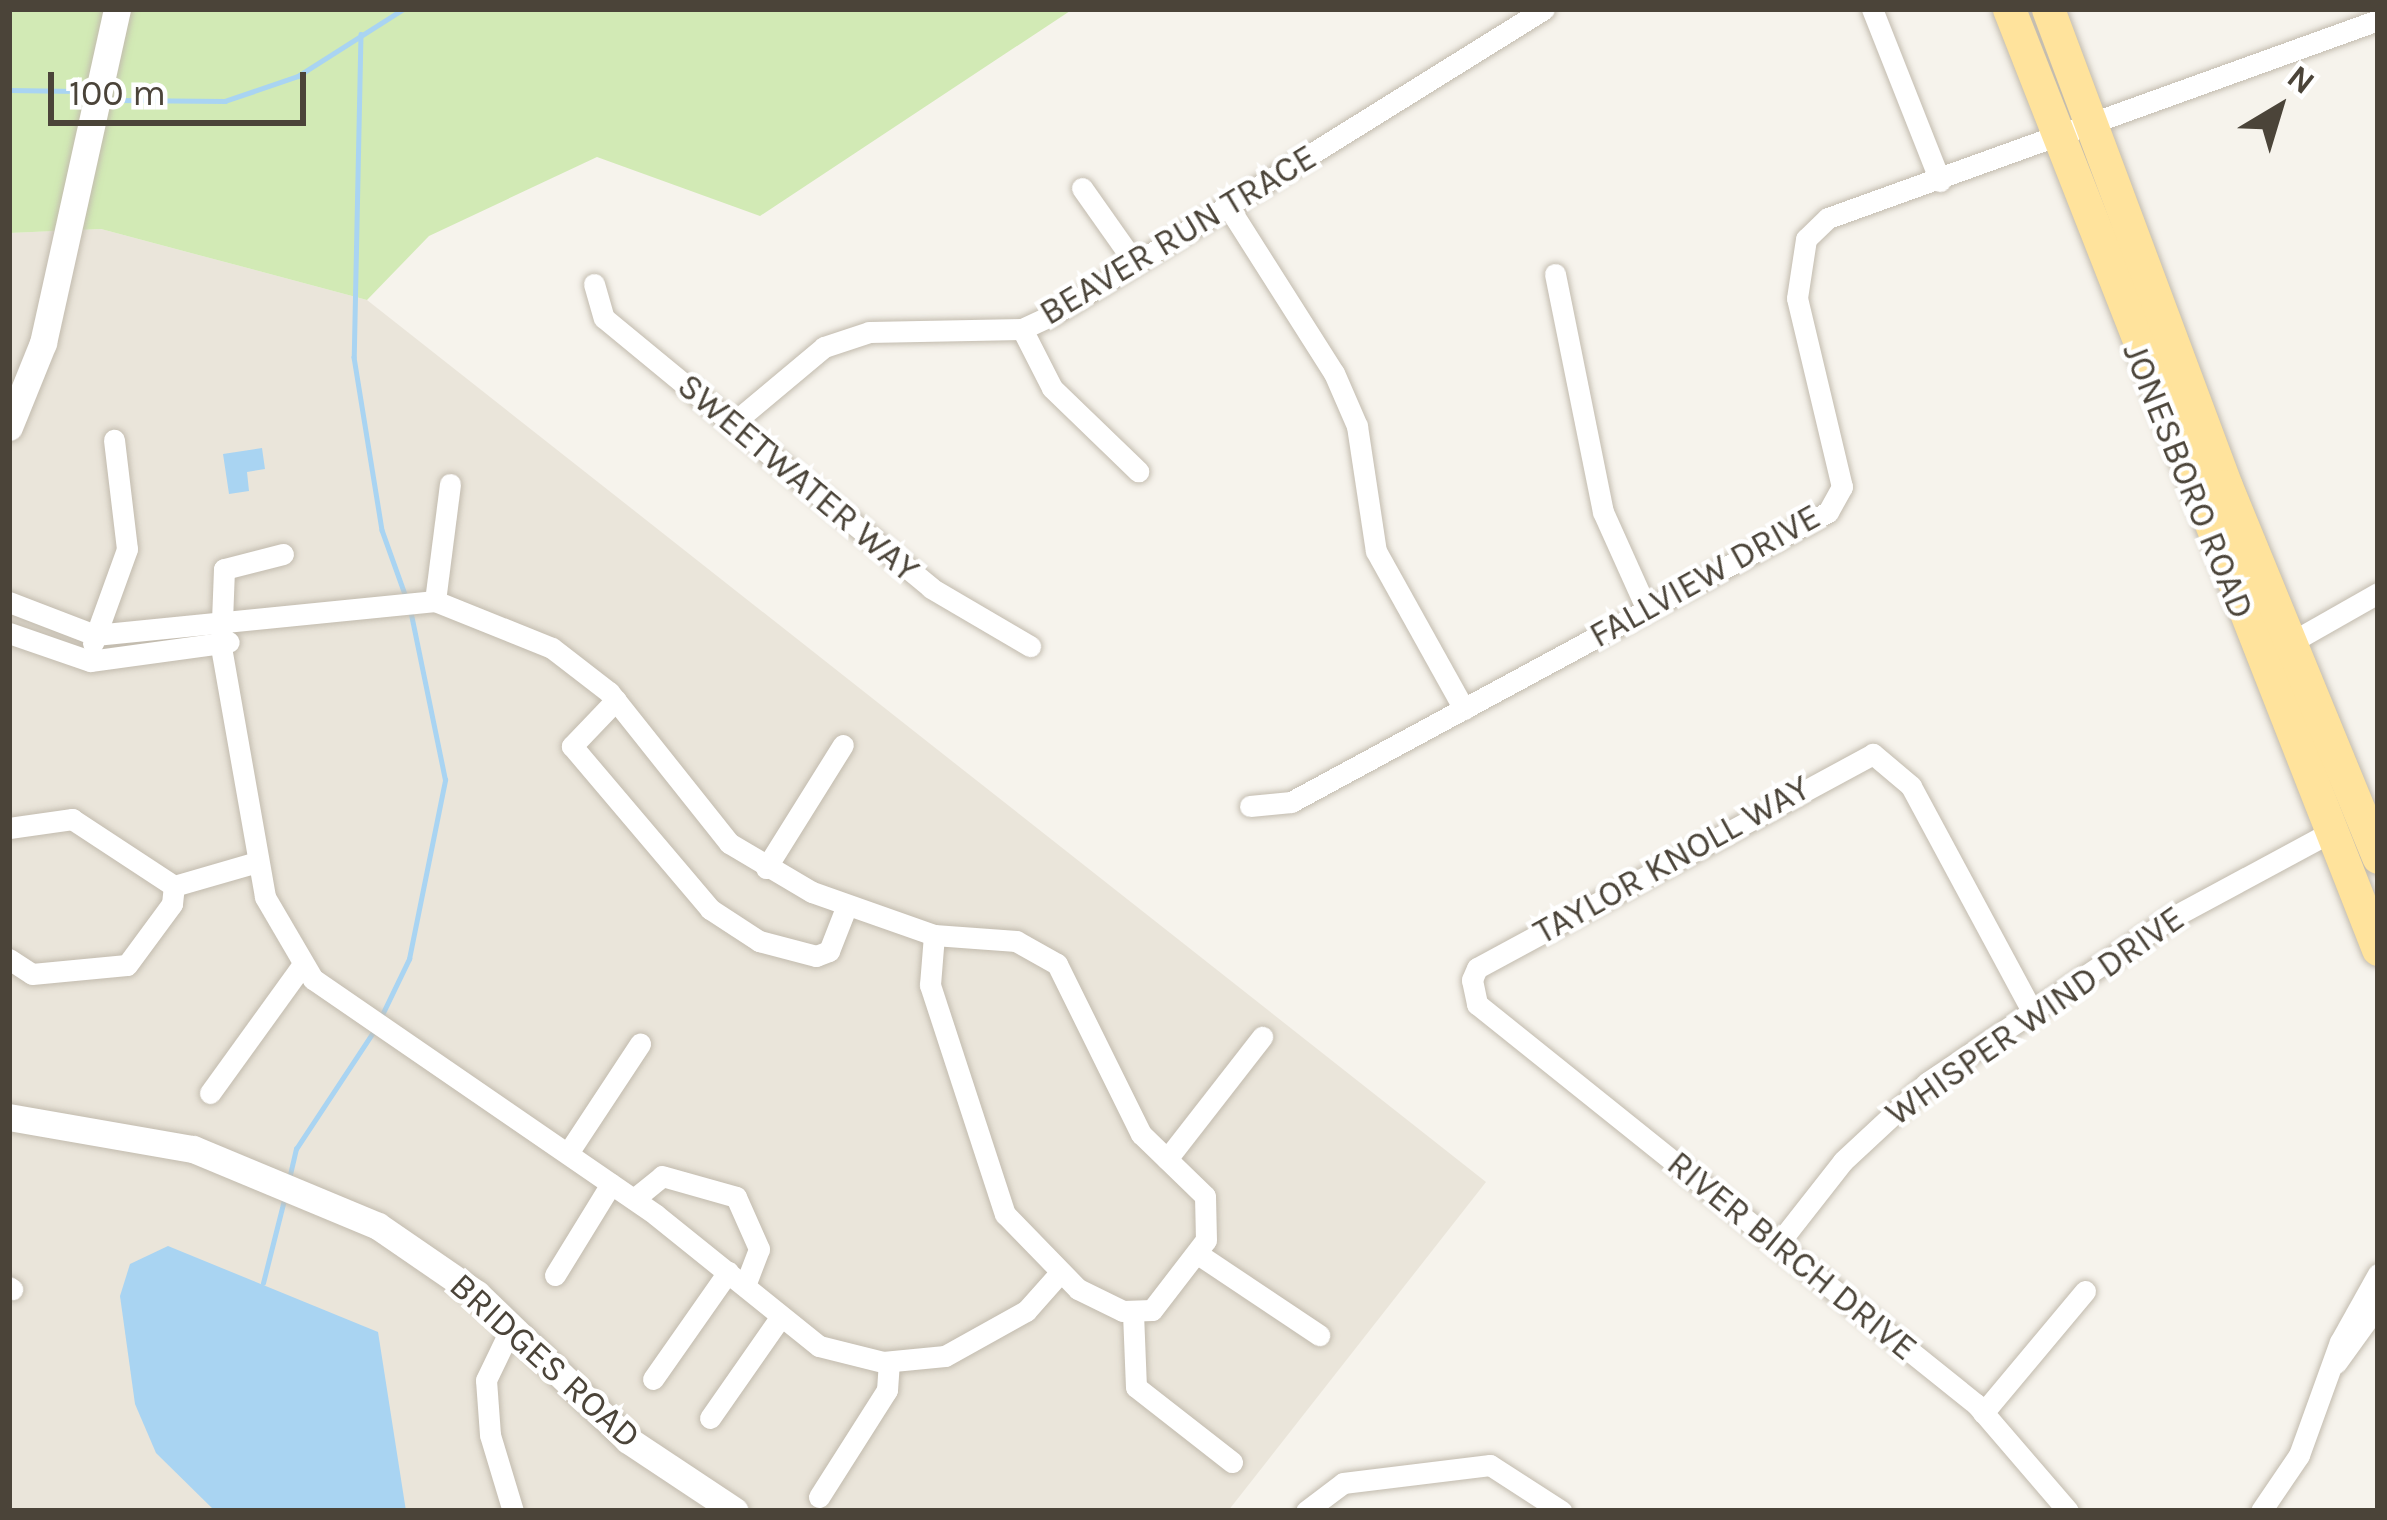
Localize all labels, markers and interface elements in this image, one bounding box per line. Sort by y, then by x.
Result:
scale bar [54,48,312,122]
north arrow [2219,48,2339,168]
text: N [2280,57,2322,102]
text: 100 m [69,72,166,114]
street label: BEAVER RUN TRACE [1032,135,1324,335]
street label: JONESBORO ROAD [2113,337,2263,625]
street label: SWEETWATER WAY [668,364,928,592]
street label: FALLVIEW DRIVE [1582,495,1828,657]
street label: TAYLOR KNOLL WAY [1526,766,1818,954]
street label: WHISPER WIND DRIVE [1877,897,2193,1135]
street label: RIVER BIRCH DRIVE [1658,1142,1926,1370]
street label: BRIDGES ROAD [441,1264,649,1458]

